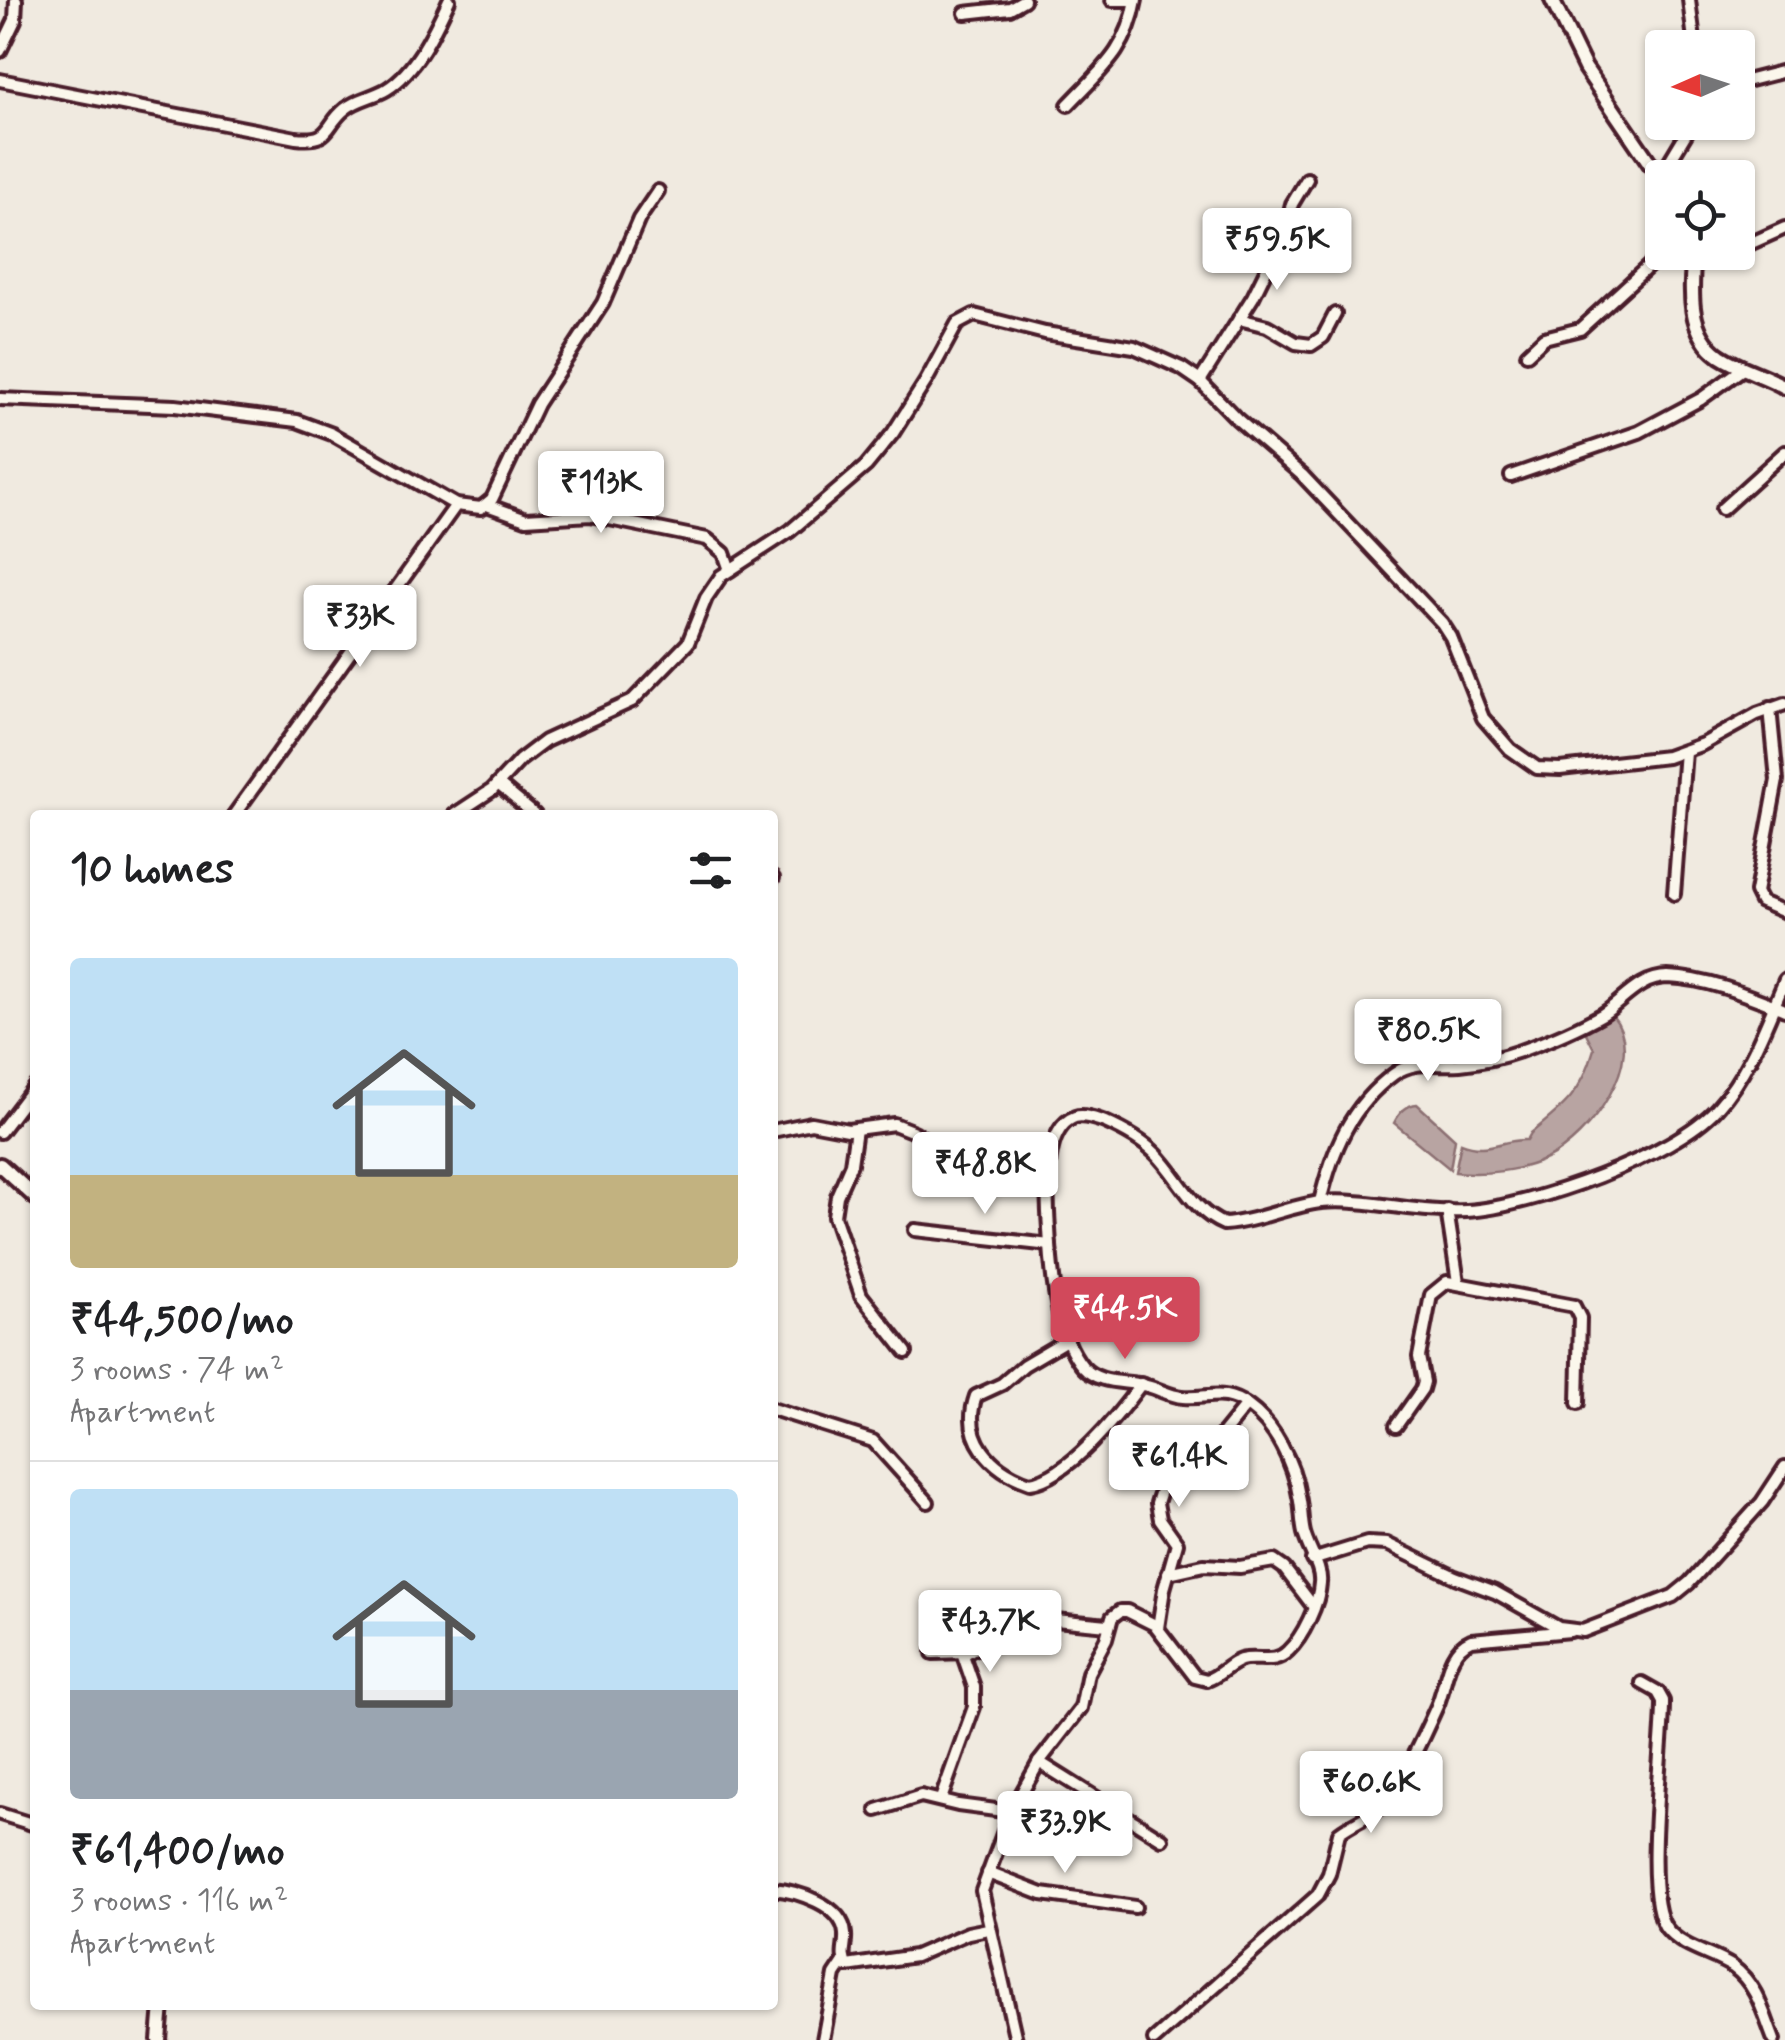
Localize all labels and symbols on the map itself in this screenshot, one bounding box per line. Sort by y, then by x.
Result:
north arrow [1645,30,1755,140]
pin: ₹59.5K [1196,208,1358,293]
pin: ₹113K [531,451,671,536]
pin: ₹33K [301,585,419,670]
pin: ₹80.5K [1347,999,1509,1084]
pin: ₹48.8K [904,1132,1066,1217]
pin: ₹44.5K [1044,1277,1206,1362]
pin: ₹61.4K [1098,1425,1260,1510]
pin: ₹43.7K [909,1590,1071,1675]
pin: ₹60.6K [1290,1751,1452,1836]
pin: ₹33.9K [984,1791,1146,1876]

